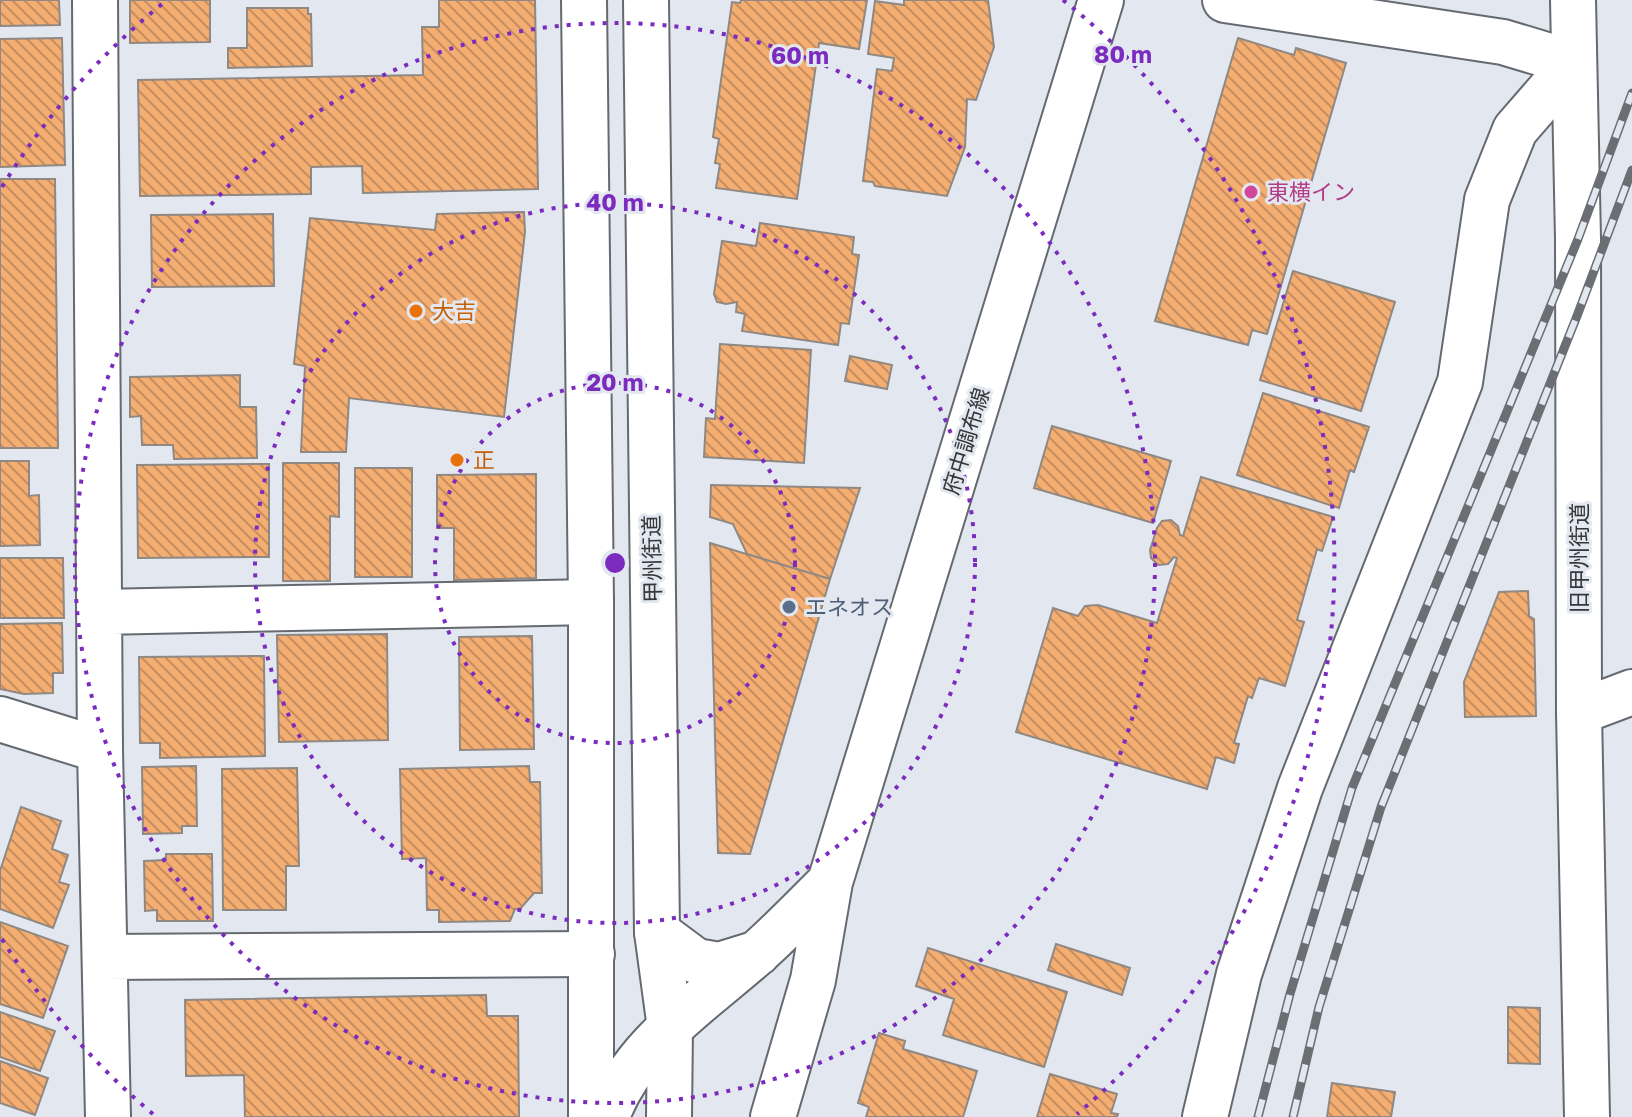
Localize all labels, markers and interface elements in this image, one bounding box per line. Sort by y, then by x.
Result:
text: 80 m [1094,39,1152,68]
text: 60 m [771,40,829,69]
place label: 東横イン [1267,178,1355,205]
marker: 東横イン [1242,183,1260,201]
text: 40 m [586,187,644,216]
place label: 大吉 [432,297,476,324]
marker: 大吉 [407,302,425,320]
text: 20 m [586,367,644,396]
street label: 府中調布線 [937,384,995,497]
place label: 正 [473,446,495,473]
marker: 正 [448,451,466,469]
street label: 旧甲州街道 [1565,503,1592,613]
street label: 甲州街道 [637,515,666,603]
centre of rings [601,549,629,577]
place label: エネオス [805,593,893,620]
marker: エネオス [780,598,798,616]

